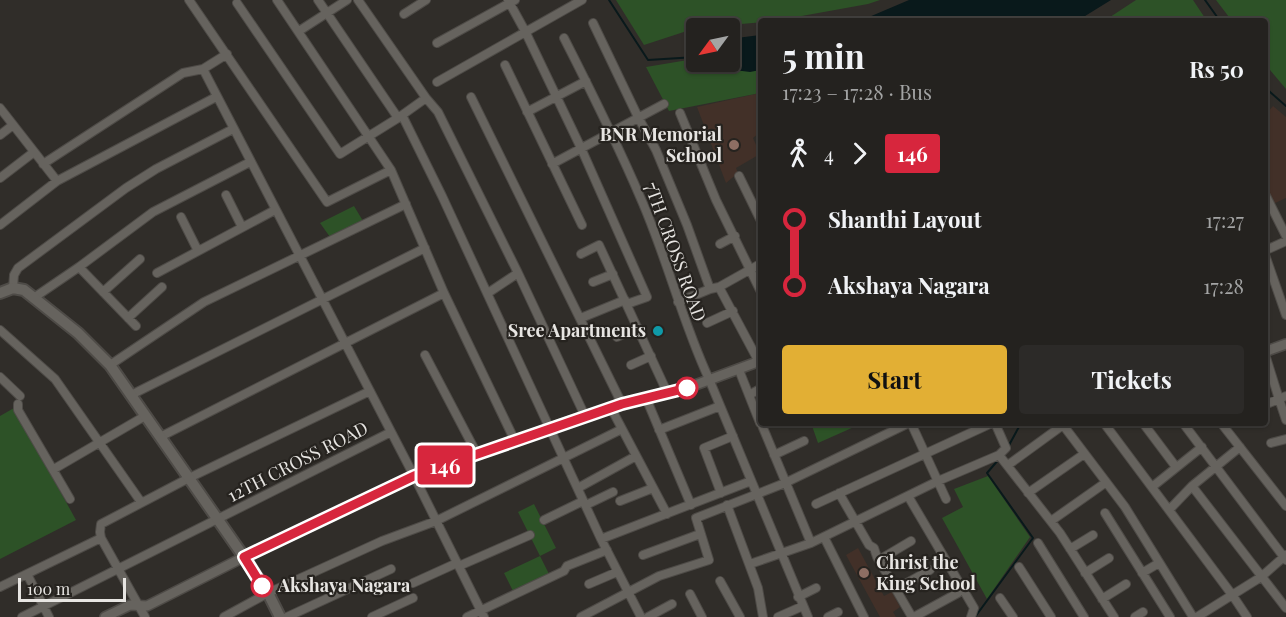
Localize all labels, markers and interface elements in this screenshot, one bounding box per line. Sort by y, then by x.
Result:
north arrow [686,18,740,72]
map controls [686,18,740,72]
text: 5 min [782,33,865,77]
text: Rs 50 [1189,54,1244,84]
text: 17:23 – 17:28 · Bus [782,78,932,105]
place label: BNR Memorial School [600,122,722,167]
icon: walk [782,137,815,170]
icon: forward [843,137,876,170]
marker: BNR Memorial School [727,138,741,152]
text: 146 [897,139,928,167]
text: 4 [824,140,834,167]
street label: 7TH CROSS ROAD [640,179,712,325]
text: Shanthi Layout [828,204,981,234]
text: 17:27 [1205,206,1244,233]
text: Akshaya Nagara [828,270,990,300]
text: 17:28 [1203,272,1244,299]
place label: Sree Apartments [508,318,646,342]
marker: Sree Apartments [651,324,665,338]
button: Start [782,345,1007,414]
button: Tickets [1019,345,1244,414]
unlabelled marker [676,377,698,399]
street label: 12TH CROSS ROAD [223,415,372,507]
line badge: 146 [410,446,480,484]
text: 146 [430,451,460,479]
place label: Christ the King School [876,550,976,595]
marker: Christ the King School [857,566,871,580]
place label: Akshaya Nagara [277,573,411,597]
scale bar [18,575,126,602]
marker: Akshaya Nagara [251,575,273,597]
text: 100 m [27,578,70,599]

